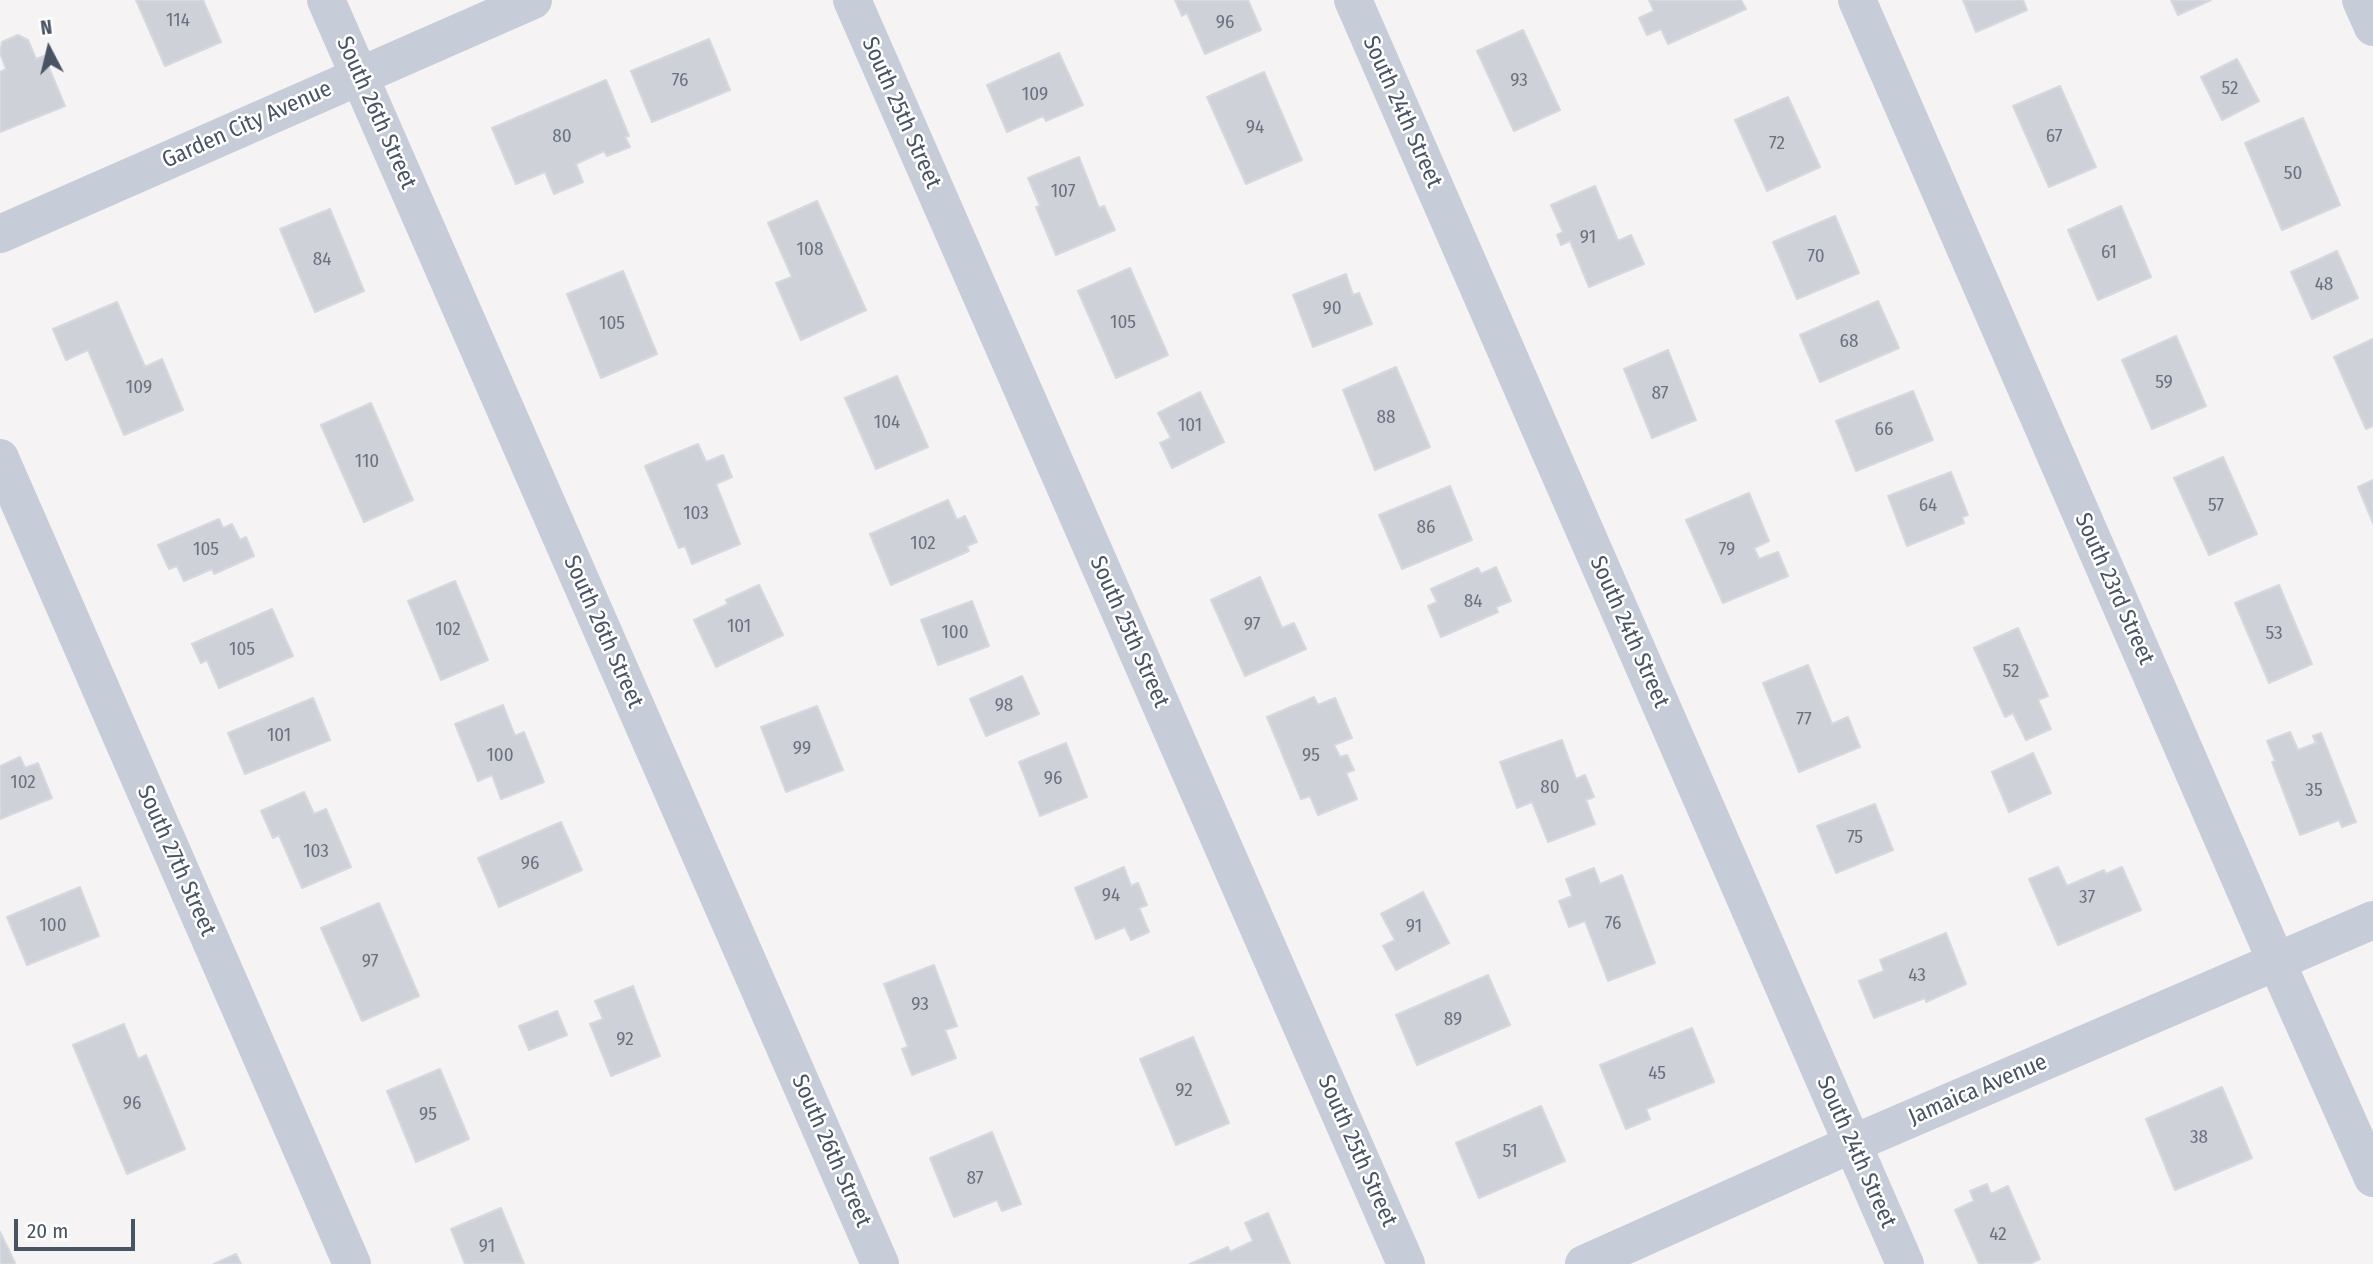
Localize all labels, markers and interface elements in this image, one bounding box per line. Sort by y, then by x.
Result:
house number: 114 [166,10,190,32]
house number: 96 [1216,12,1234,34]
north arrow [14,14,84,84]
text: N [39,16,53,40]
street label: South 24th Street [1356,32,1448,192]
street label: South 26th Street [330,33,422,193]
street label: South 25th Street [855,33,947,193]
house number: 76 [672,70,688,92]
house number: 93 [1510,70,1528,92]
street label: Garden City Avenue [158,75,336,175]
house number: 52 [2222,78,2238,100]
house number: 109 [1022,84,1048,106]
house number: 94 [1246,117,1264,139]
house number: 80 [552,126,572,148]
house number: 67 [2046,126,2062,148]
house number: 72 [1769,133,1785,155]
house number: 50 [2284,163,2302,185]
house number: 107 [1051,181,1075,203]
house number: 91 [1580,227,1596,249]
house number: 108 [797,239,823,261]
house number: 61 [2101,242,2117,264]
house number: 70 [1807,246,1825,268]
house number: 84 [313,249,331,271]
house number: 48 [2315,274,2333,296]
house number: 90 [1322,298,1342,320]
house number: 105 [1110,312,1136,334]
house number: 105 [599,313,625,335]
house number: 68 [1840,331,1858,353]
house number: 59 [2155,372,2173,394]
house number: 109 [126,377,152,399]
house number: 87 [1652,383,1668,405]
house number: 88 [1377,407,1395,429]
house number: 104 [874,412,900,434]
house number: 101 [1178,415,1202,437]
house number: 66 [1875,419,1893,441]
house number: 110 [355,451,379,473]
house number: 64 [1919,495,1937,517]
house number: 57 [2208,495,2224,517]
house number: 103 [683,503,709,525]
street label: South 23rd Street [2068,509,2160,669]
house number: 86 [1417,517,1435,539]
house number: 102 [910,533,936,555]
house number: 105 [193,539,219,561]
house number: 79 [1719,539,1735,561]
street label: South 26th Street [557,552,649,712]
street label: South 25th Street [1083,552,1175,712]
street label: South 24th Street [1583,552,1675,712]
house number: 84 [1464,591,1482,613]
house number: 97 [1244,614,1260,636]
house number: 101 [727,616,751,638]
house number: 102 [435,619,461,641]
house number: 100 [941,622,969,644]
house number: 53 [2265,623,2283,645]
house number: 105 [229,639,255,661]
house number: 52 [2003,661,2019,683]
house number: 98 [995,695,1013,717]
house number: 77 [1796,709,1812,731]
house number: 101 [267,725,291,747]
house number: 99 [793,738,811,760]
house number: 100 [486,745,514,767]
house number: 95 [1302,745,1320,767]
house number: 96 [1044,768,1062,790]
house number: 102 [10,772,36,794]
house number: 80 [1540,777,1560,799]
house number: 35 [2305,780,2323,802]
street label: South 27th Street [131,782,221,940]
house number: 75 [1847,827,1863,849]
house number: 103 [303,841,329,863]
house number: 96 [521,853,539,875]
house number: 94 [1102,885,1120,907]
house number: 37 [2079,887,2095,909]
house number: 76 [1605,913,1621,935]
house number: 100 [39,915,67,937]
house number: 91 [1406,916,1422,938]
house number: 97 [362,951,378,973]
house number: 43 [1908,965,1926,987]
house number: 93 [911,994,929,1016]
house number: 89 [1444,1009,1462,1031]
house number: 92 [616,1029,634,1051]
street label: Jamaica Avenue [1905,1048,2051,1132]
house number: 45 [1648,1063,1666,1085]
street label: South 26th Street [785,1071,877,1231]
street label: South 25th Street [1311,1071,1403,1231]
street label: South 24th Street [1810,1072,1902,1232]
house number: 92 [1175,1080,1193,1102]
house number: 96 [123,1093,141,1115]
house number: 95 [419,1104,437,1126]
house number: 38 [2190,1127,2208,1149]
house number: 51 [1502,1141,1518,1163]
house number: 87 [967,1168,983,1190]
scale bar [18,1204,138,1248]
text: 20 m [27,1218,68,1244]
house number: 42 [1989,1224,2007,1246]
house number: 91 [479,1236,495,1258]

